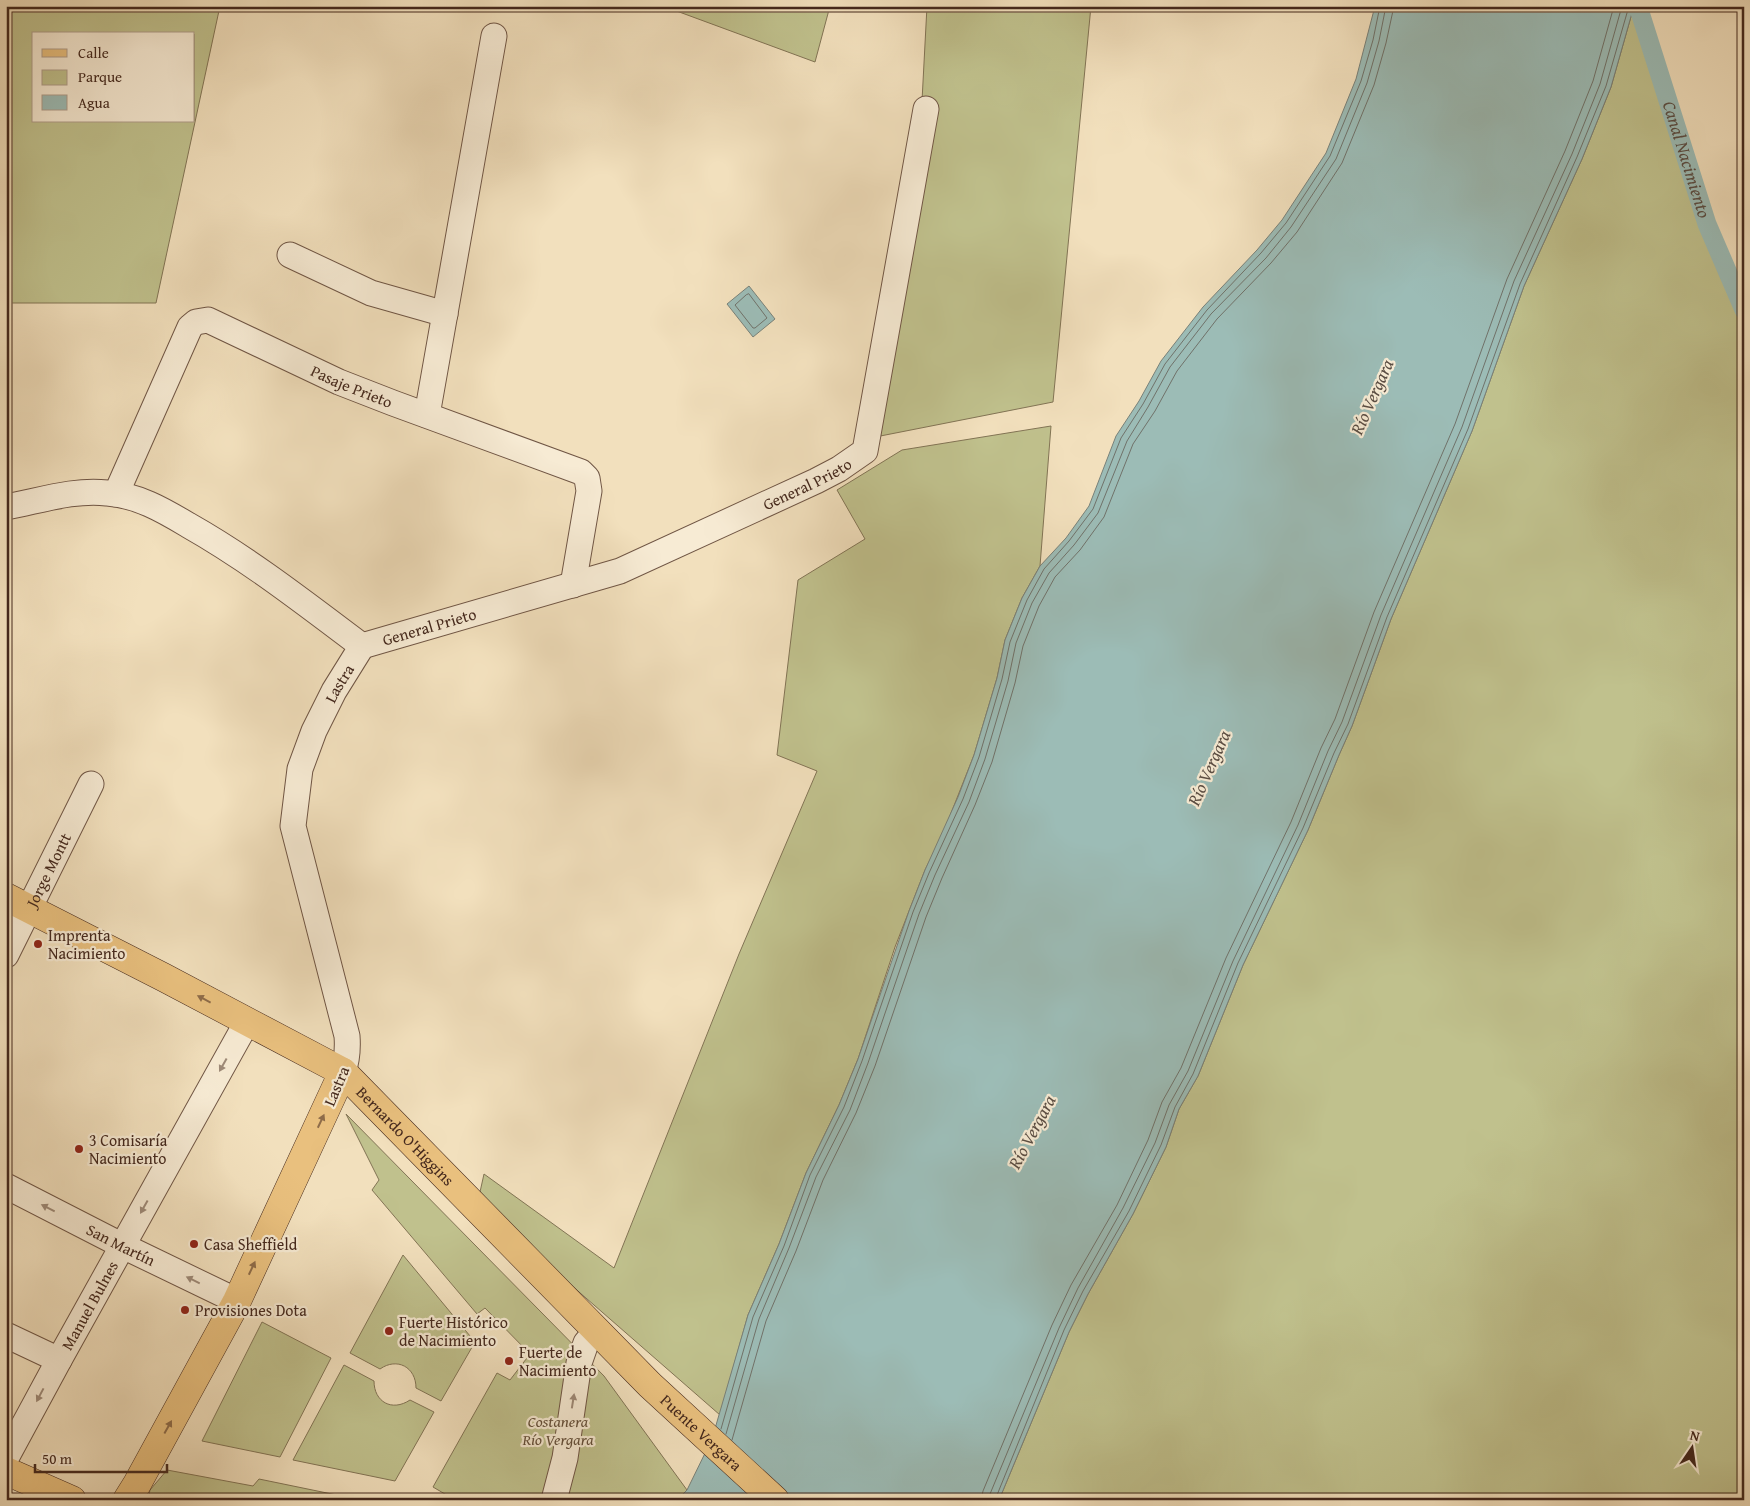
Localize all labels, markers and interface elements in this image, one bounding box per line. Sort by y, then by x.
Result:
legend [32,32,195,122]
text: Calle [78,42,109,63]
text: Parque [78,66,122,87]
text: Agua [78,92,110,113]
water label: Canal Nacimiento [1656,97,1718,222]
water label: Río Vergara [1343,354,1400,440]
street label: Pasaje Prieto [307,358,396,414]
street label: General Prieto [759,452,856,516]
street label: General Prieto [380,601,479,651]
street label: Lastra [318,659,360,707]
water label: Río Vergara [1180,725,1237,811]
street label: Jorge Montt [19,828,77,913]
place label: Imprenta Nacimiento [48,923,125,965]
marker: Imprenta Nacimiento [32,938,44,950]
one-way arrow [197,995,212,1003]
one-way arrow [219,1058,228,1072]
street label: Lastra [317,1062,355,1110]
street label: Bernardo O'Higgins [351,1080,460,1191]
water label: Río Vergara [1000,1089,1063,1174]
one-way arrow [317,1114,325,1128]
place label: 3 Comisaría Nacimiento [89,1128,168,1170]
marker: 3 Comisaría Nacimiento [73,1143,85,1155]
one-way arrow [140,1200,149,1214]
one-way arrow [40,1204,55,1212]
street label: San Martín [82,1217,159,1272]
place label: Casa Sheffield [204,1232,298,1256]
marker: Casa Sheffield [188,1238,200,1250]
street label: Manuel Bulnes [55,1256,124,1354]
one-way arrow [249,1261,257,1275]
one-way arrow [186,1276,200,1284]
place label: Provisiones Dota [195,1298,307,1322]
marker: Provisiones Dota [179,1304,191,1316]
place label: Fuerte Histórico de Nacimiento [399,1310,508,1352]
marker: Fuerte Histórico de Nacimiento [383,1325,395,1337]
place label: Fuerte de Nacimiento [519,1340,596,1382]
marker: Fuerte de Nacimiento [503,1355,515,1367]
one-way arrow [36,1388,44,1402]
street label: Puente Vergara [655,1388,748,1476]
one-way arrow [570,1392,578,1408]
park label: Costanera Río Vergara [521,1409,594,1451]
one-way arrow [164,1420,172,1434]
north arrow [1668,1424,1718,1474]
text: N [1688,1425,1702,1446]
scale bar [35,1441,168,1473]
text: 50 m [42,1448,73,1469]

